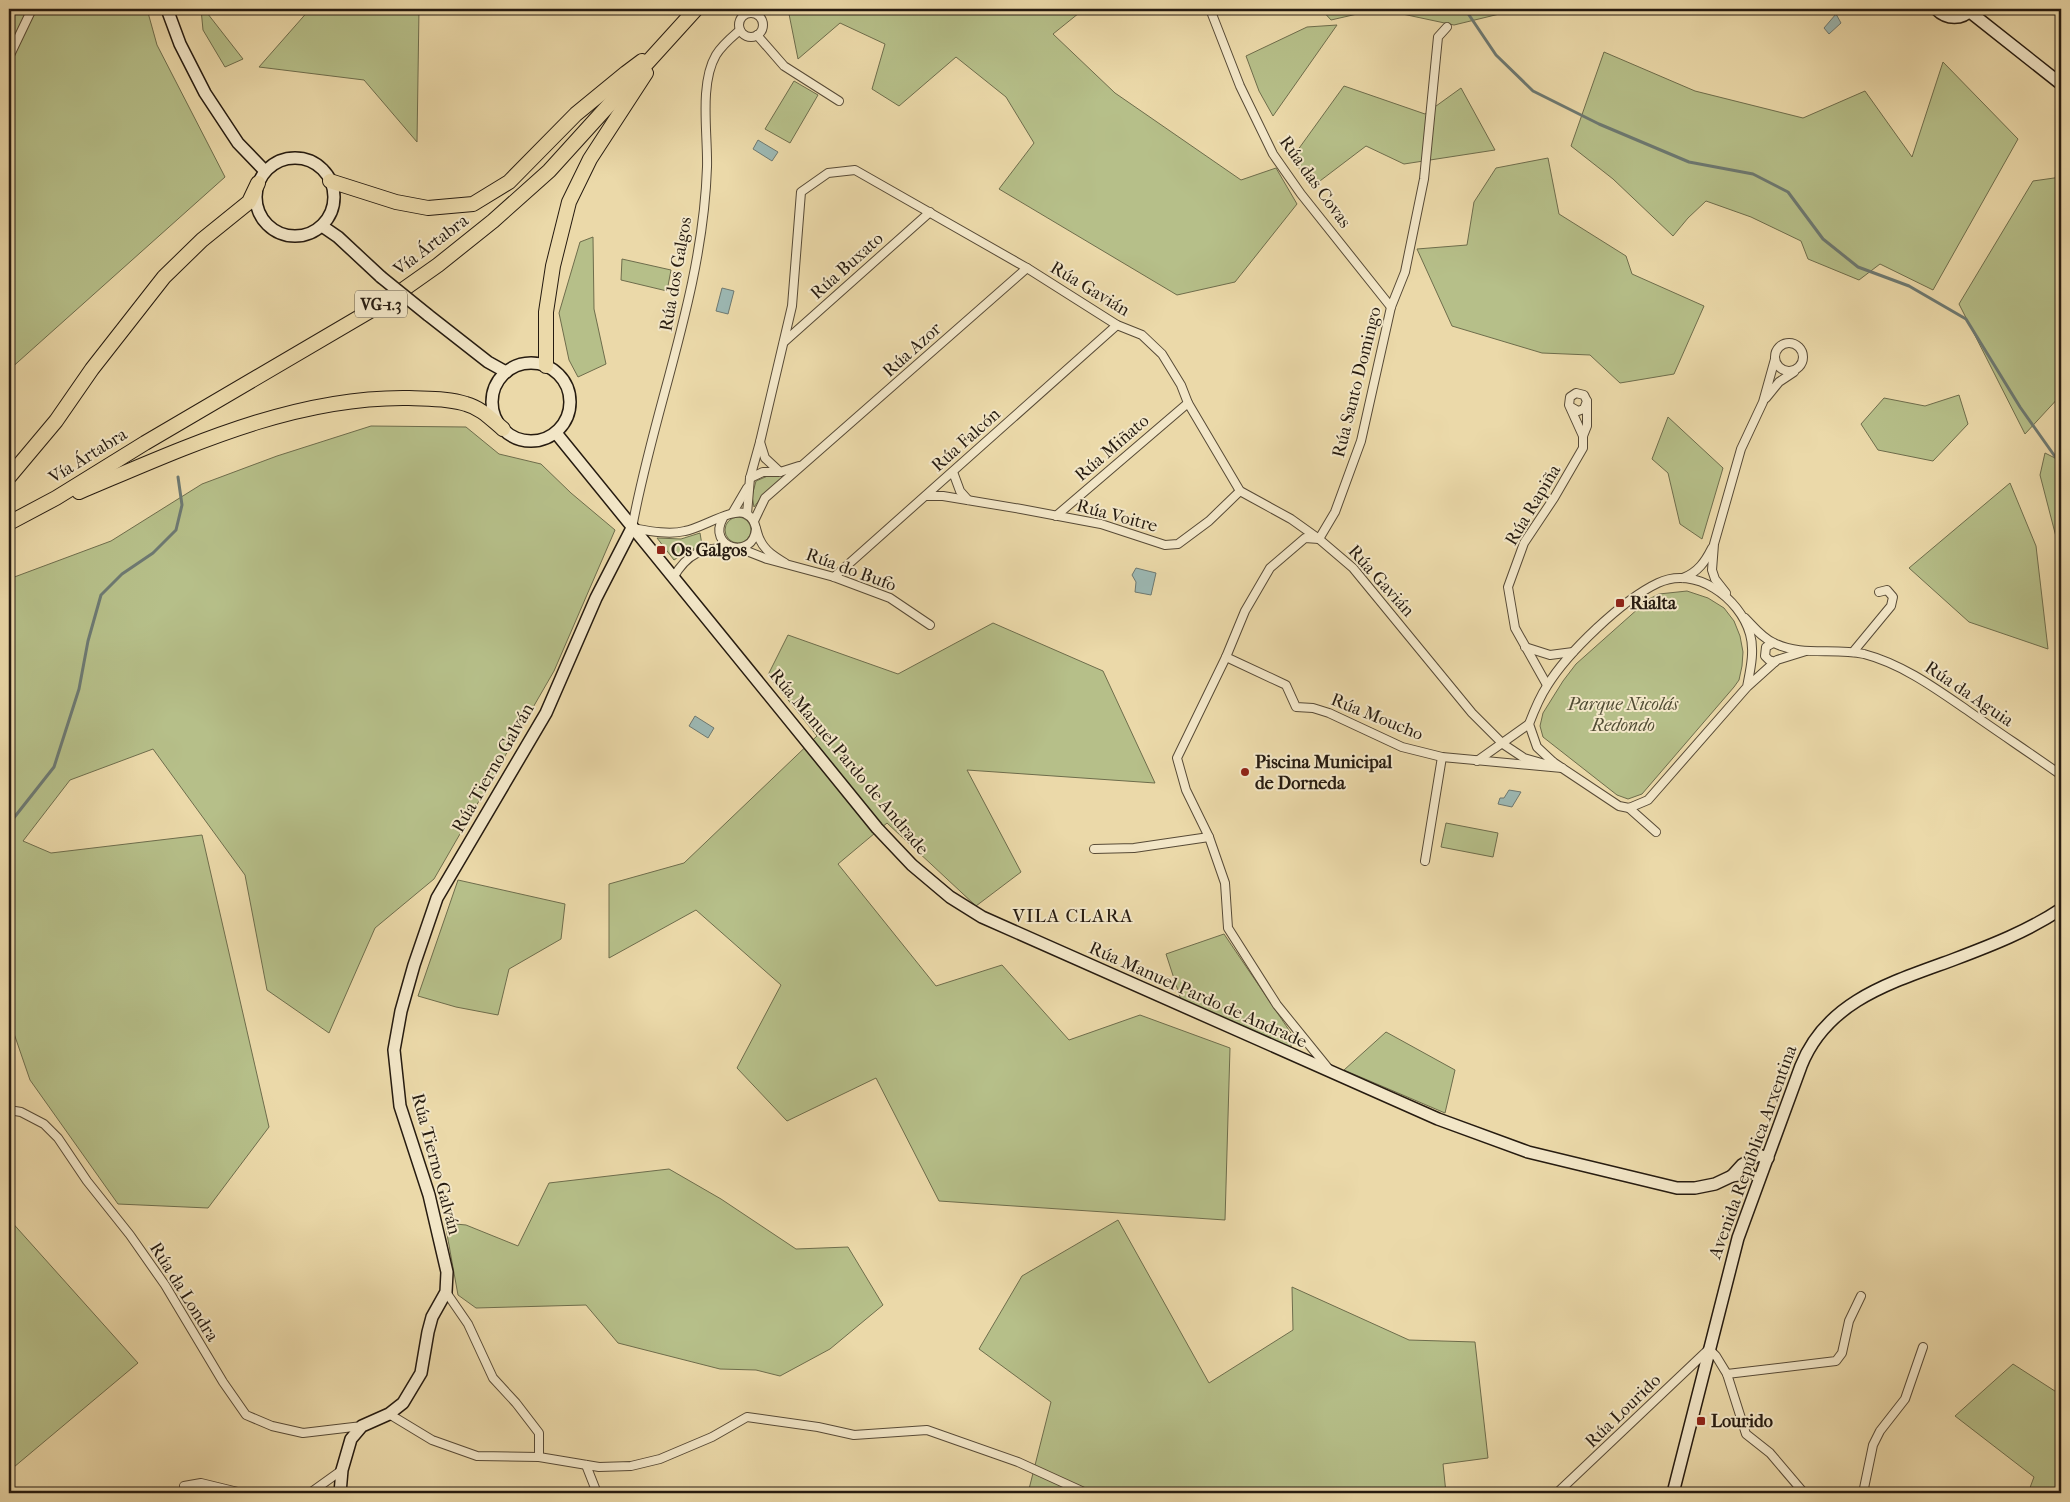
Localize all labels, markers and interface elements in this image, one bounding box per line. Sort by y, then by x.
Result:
street label: Rúa das Covas [1275,132,1356,232]
street label: Vía Ártabra [388,209,473,281]
street label: Rúa dos Galgos [656,215,696,333]
street label: Rúa Buxato [806,228,888,304]
street label: Rúa Gavián [1046,257,1134,321]
road number: VG-1.3 [355,290,407,318]
street label: Rúa Santo Domingo [1328,304,1386,460]
street label: Rúa Azor [878,318,946,382]
street label: Rúa Falcón [927,403,1005,476]
street label: Rúa Miñato [1071,410,1153,486]
street label: Vía Ártabra [44,422,132,489]
street label: Rúa Rapiña [1501,460,1566,549]
street label: Rúa Voitre [1074,495,1160,537]
place label: Os Galgos [671,540,747,561]
street label: Rúa Gavián [1343,541,1419,622]
marker: Os Galgos [655,544,667,556]
street label: Rúa do Bufo [803,544,899,596]
place label: Rialta [1630,593,1677,614]
marker: Rialta [1614,597,1626,609]
street label: Rúa da Aguia [1921,657,2018,732]
street label: Rúa Manuel Pardo de Andrade [765,665,933,859]
street label: Rúa Moucho [1328,689,1426,745]
park label: Parque Nicolás Redondo [1567,694,1679,736]
street label: Rúa Tierno Galván [448,699,539,836]
place label: Piscina Municipal de Dorneda [1255,752,1393,794]
marker: Piscina Municipal de Dorneda [1239,766,1251,778]
district label: VILA CLARA [1012,905,1133,927]
street label: Rúa Manuel Pardo de Andrade [1086,937,1310,1053]
street label: Avenida República Arxentina [1704,1042,1802,1263]
street label: Rúa Tierno Galván [407,1091,465,1237]
street label: Rúa da Londra [145,1238,223,1346]
street label: Rúa Lourido [1581,1370,1665,1452]
place label: Lourido [1711,1411,1773,1432]
marker: Lourido [1695,1415,1707,1427]

